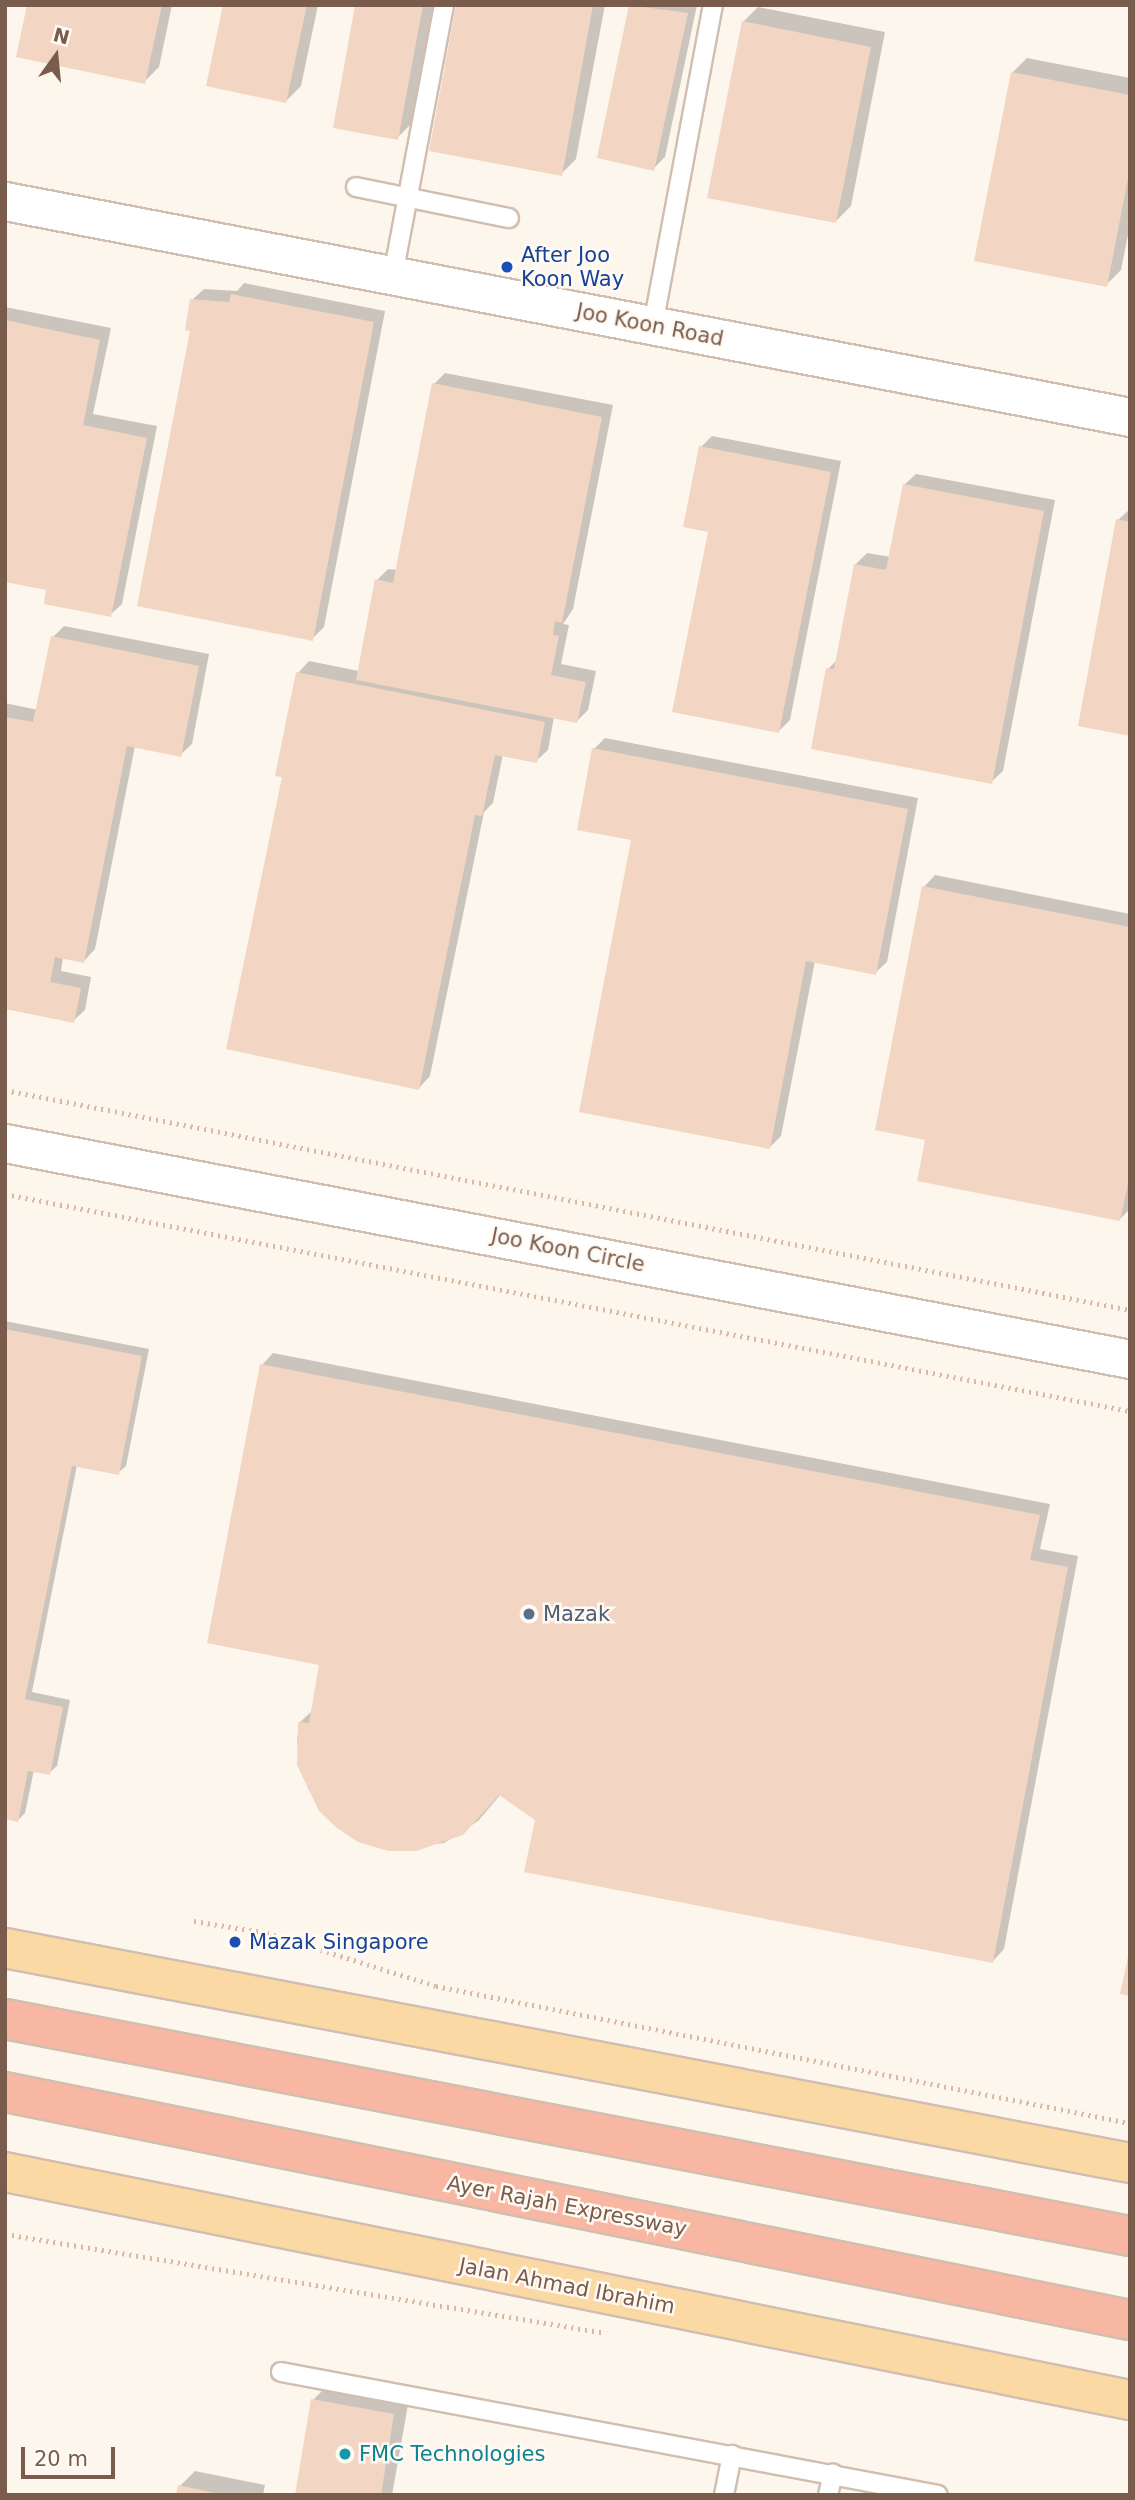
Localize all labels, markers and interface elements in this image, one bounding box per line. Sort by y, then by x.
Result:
north arrow [21,21,91,91]
text: N [51,23,72,48]
place label: After Joo Koon Way [521,242,624,292]
marker: After Joo Koon Way [499,259,515,275]
street label: Joo Koon Road [574,298,726,352]
street label: Joo Koon Circle [489,1223,647,1277]
place label: Mazak [543,1601,610,1627]
marker: Mazak [521,1606,537,1622]
place label: Mazak Singapore [249,1929,429,1955]
marker: Mazak Singapore [227,1934,243,1950]
street label: Ayer Rajah Expressway [445,2170,689,2242]
street label: Jalan Ahmad Ibrahim [457,2253,677,2319]
scale bar [24,2434,119,2478]
place label: FMC Technologies [359,2441,545,2467]
marker: FMC Technologies [337,2446,353,2462]
text: 20 m [34,2447,88,2471]

